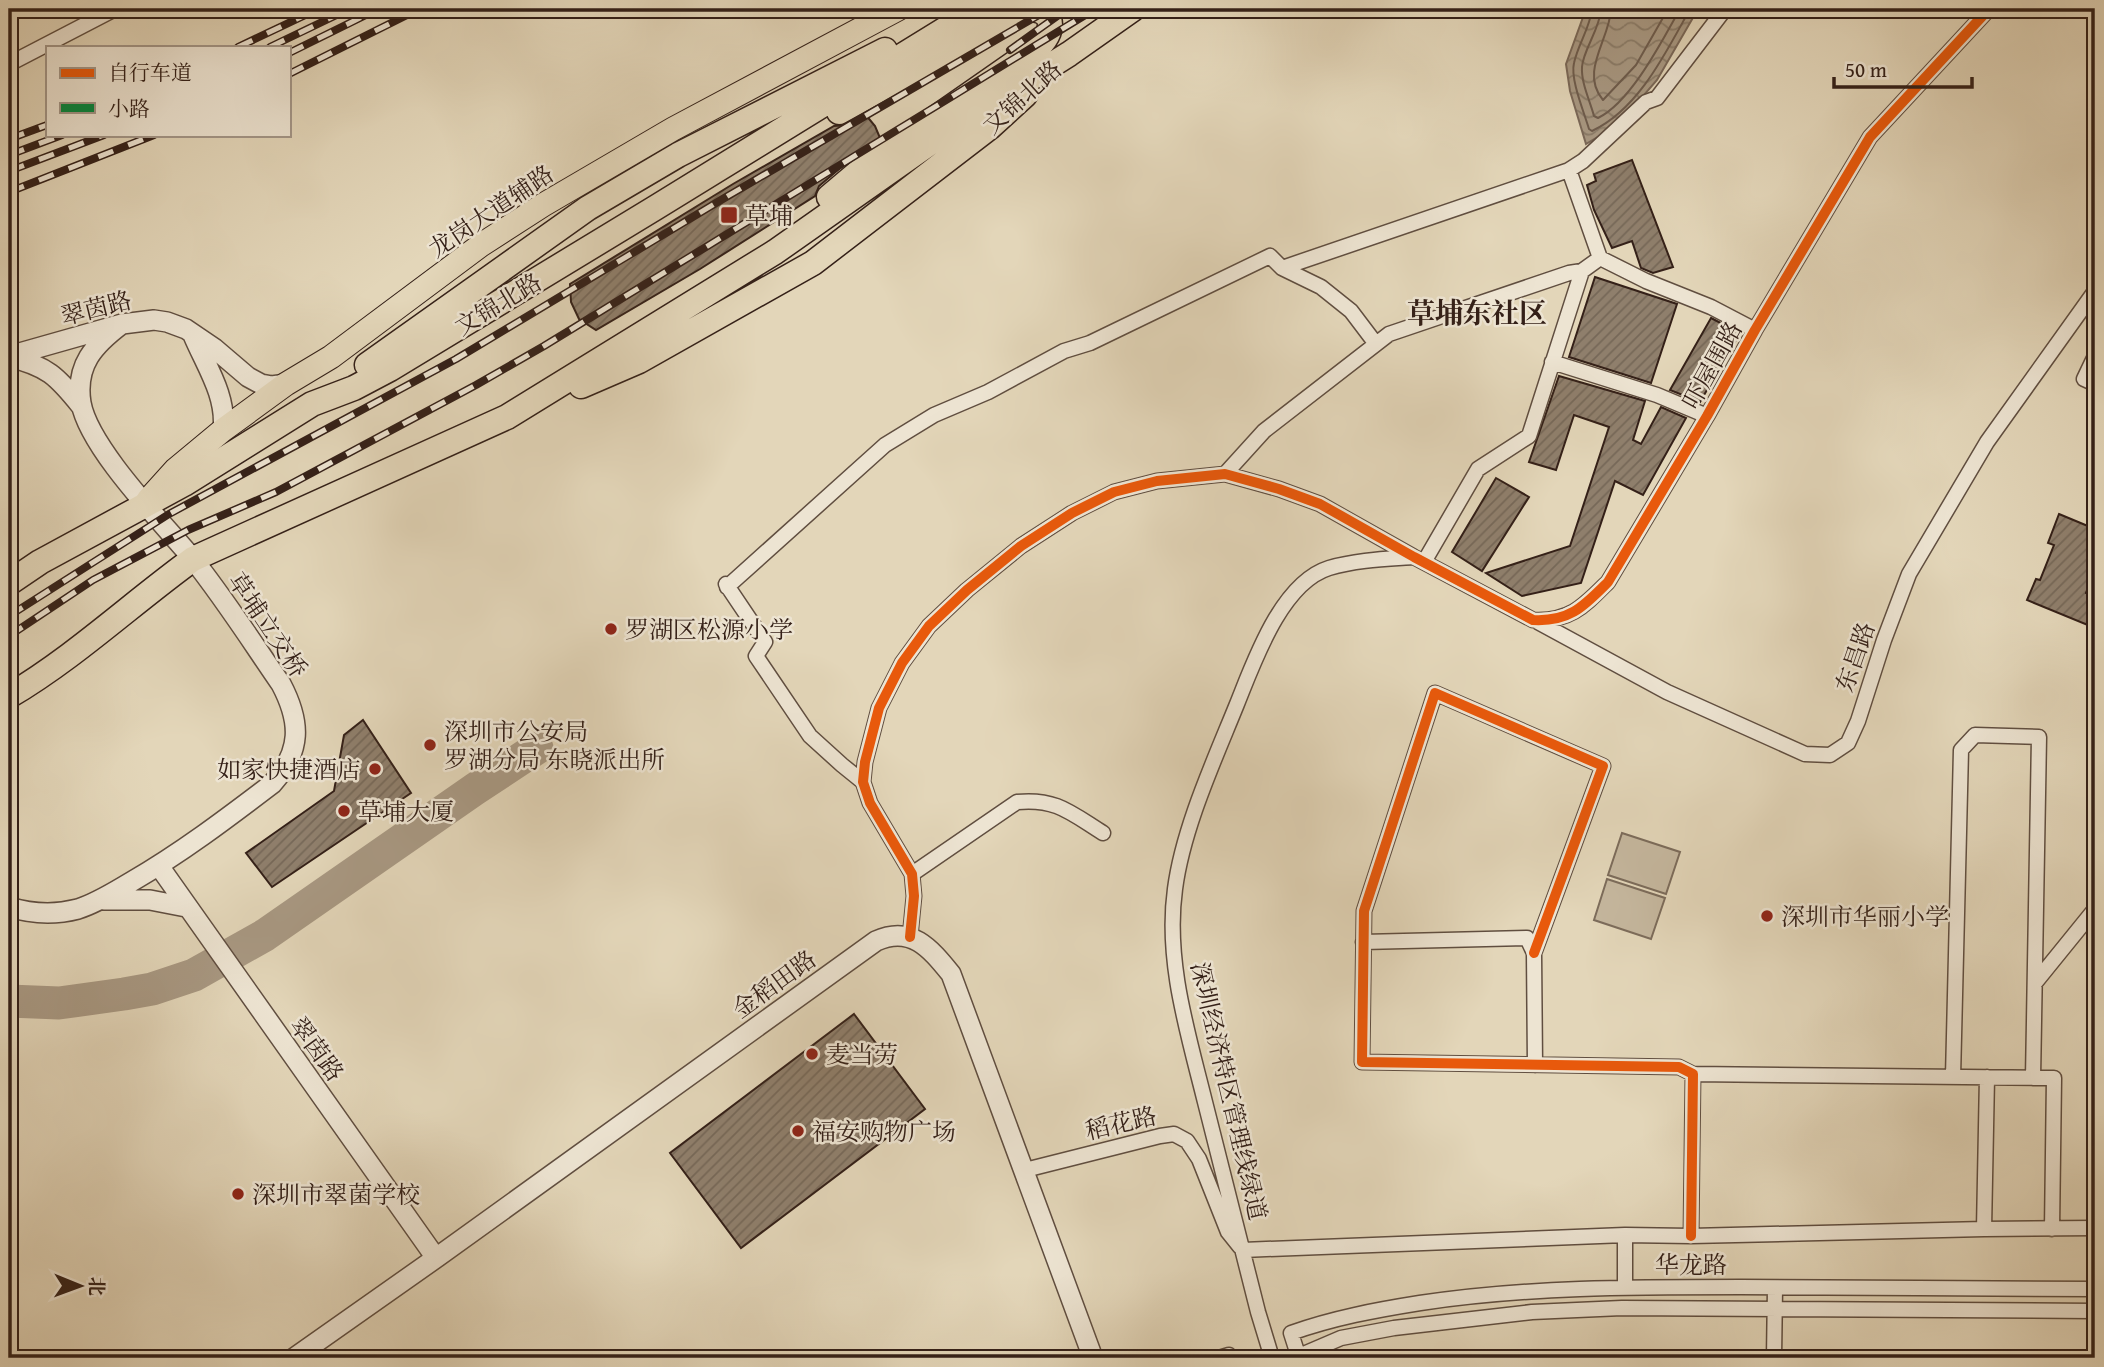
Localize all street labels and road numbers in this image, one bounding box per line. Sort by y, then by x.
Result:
street label: 文锦北路 [975,52,1069,142]
street label: 龙岗大道辅路 [422,156,560,266]
street label: 文锦北路 [448,264,548,344]
street label: 翠茵路 [57,282,135,334]
street label: 吓屋围路 [1673,315,1751,415]
street label: 草埔立交桥 [220,565,316,685]
street label: 东昌路 [1827,617,1883,697]
street label: 金稻田路 [725,942,823,1026]
street label: 深圳经济特区管理线绿道 [1182,958,1276,1224]
street label: 翠茵路 [282,1010,352,1088]
street label: 稻花路 [1082,1098,1160,1148]
street label: 华龙路 [1655,1247,1727,1282]

